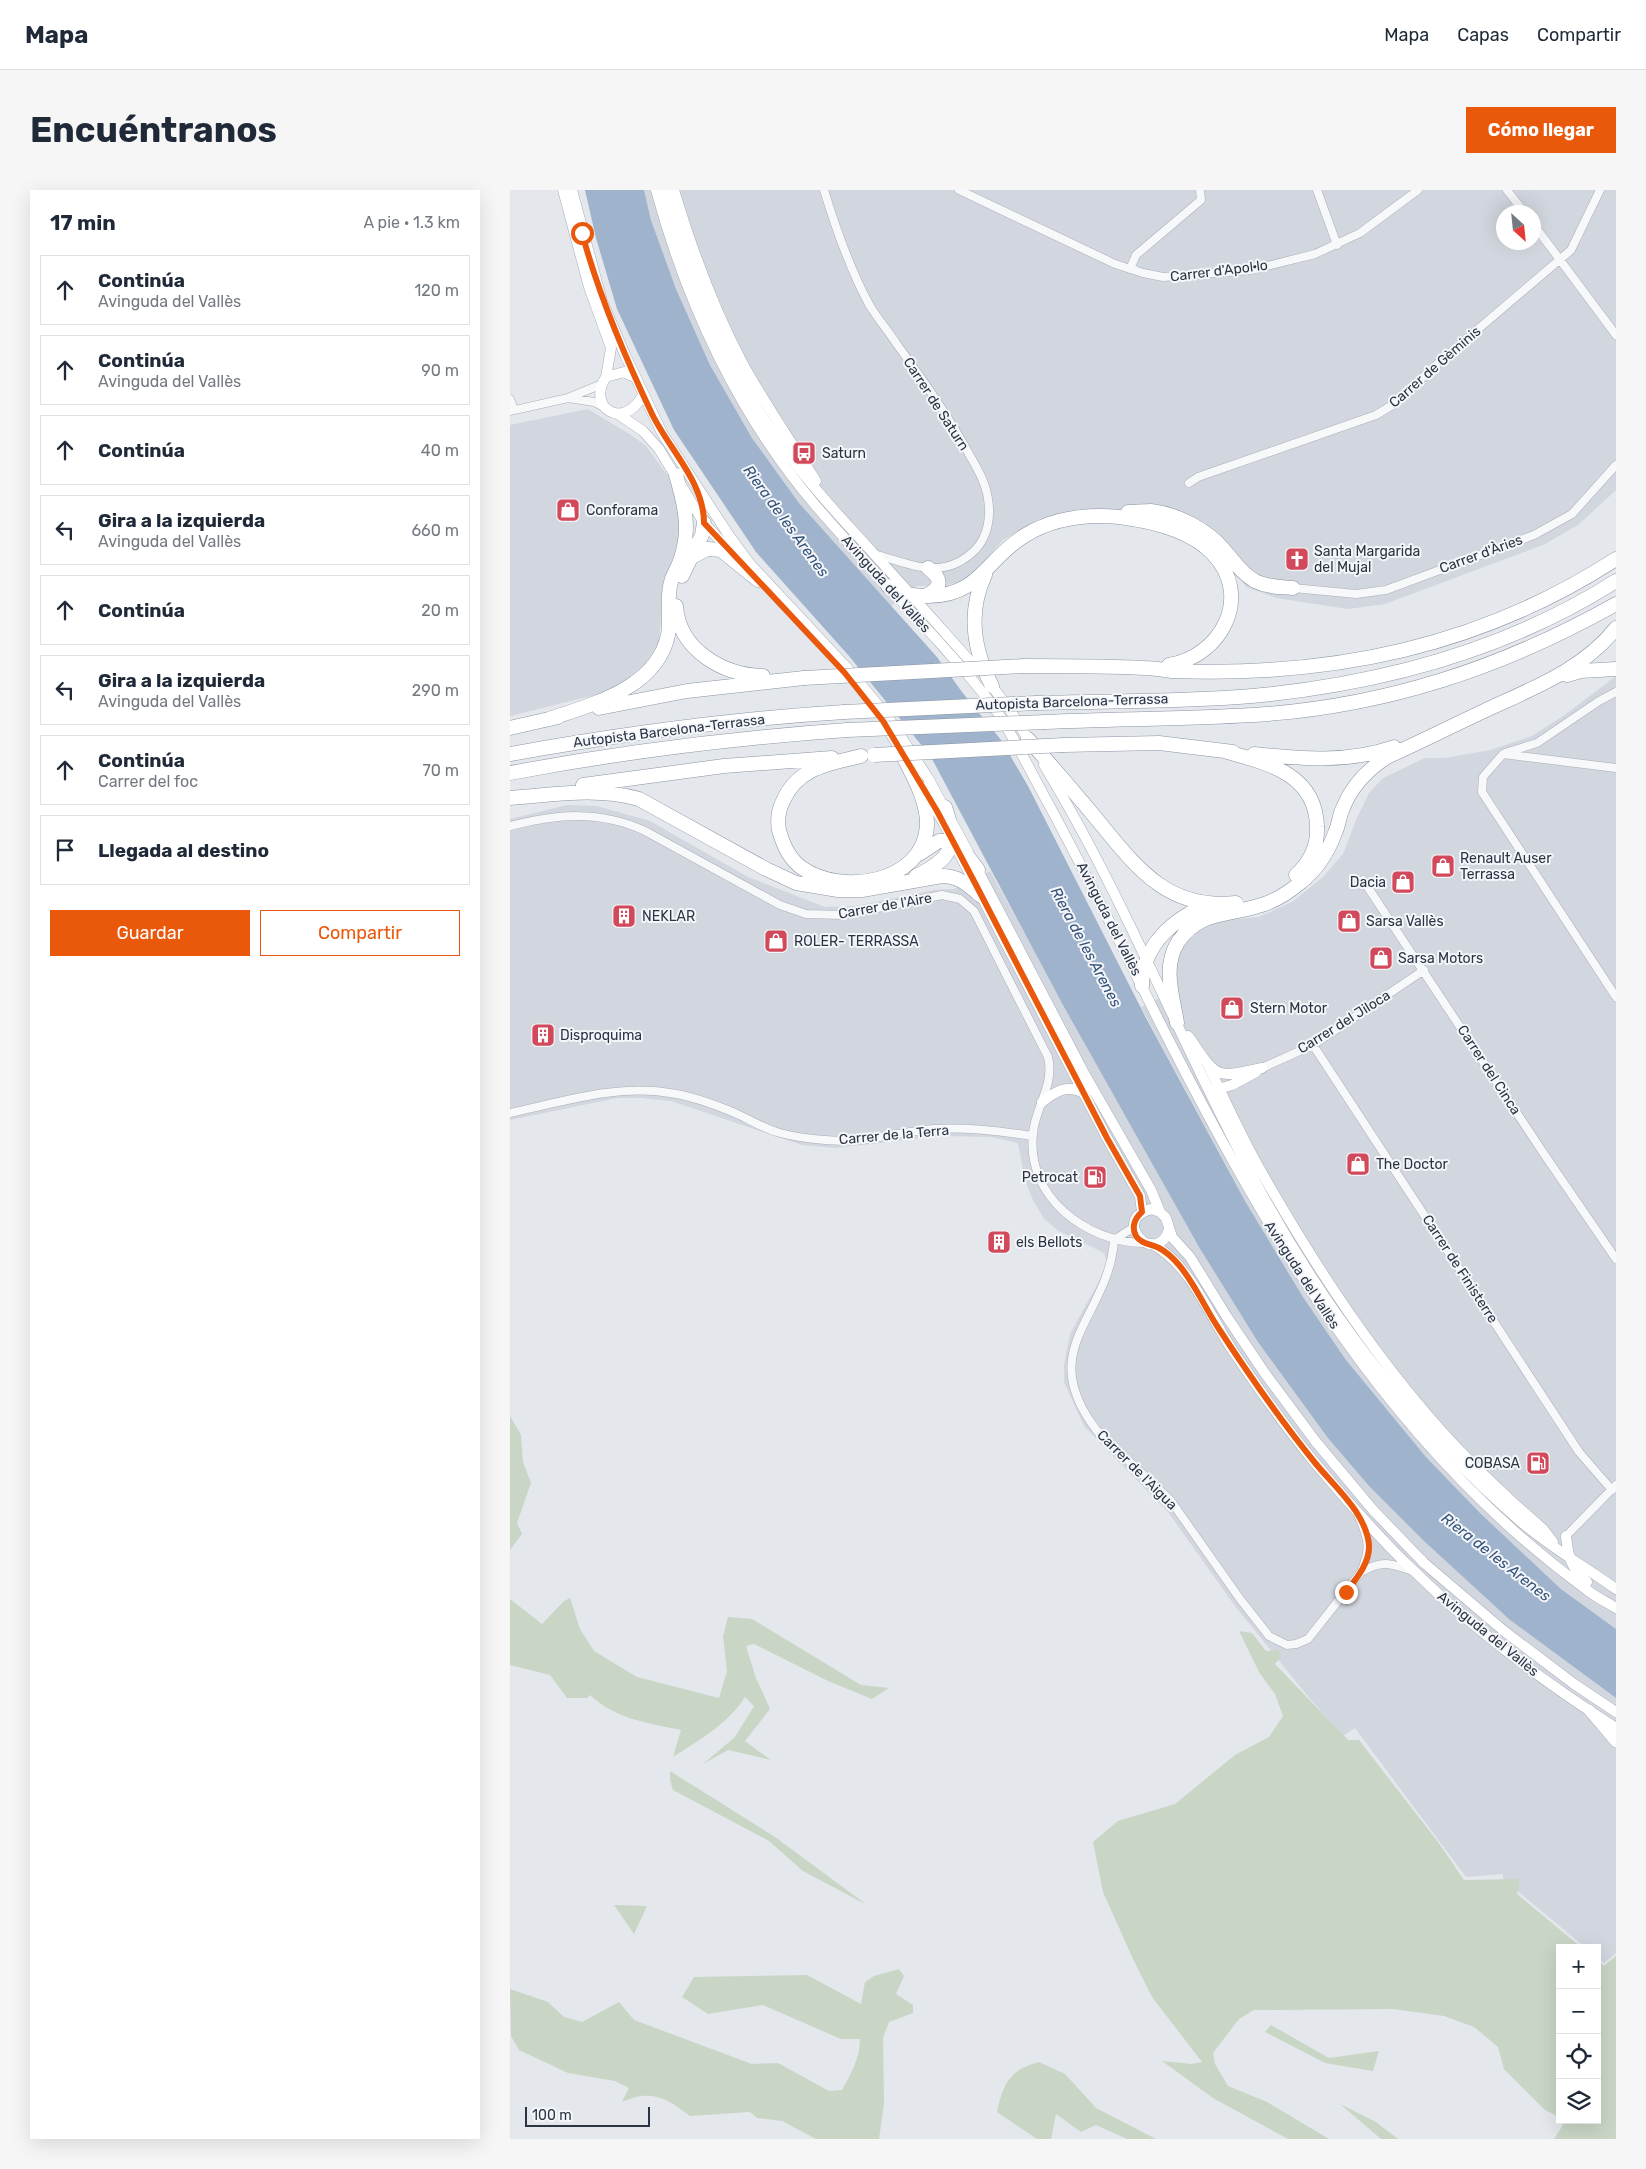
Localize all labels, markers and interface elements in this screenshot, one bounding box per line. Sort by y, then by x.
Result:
text: Mapa [25,21,88,49]
text: Mapa [1384,24,1429,46]
text: Capas [1457,24,1509,46]
text: Compartir [1537,24,1621,46]
button: Cómo llegar [1466,107,1616,153]
text: Encuéntranos [30,109,277,151]
north arrow [1496,205,1541,250]
text: 17 min [50,210,116,235]
text: A pie · 1.3 km [363,213,460,232]
route start [571,222,594,245]
street label: Carrer d'Apol·lo [1169,257,1269,285]
text: Continúa [98,269,185,292]
icon: ahead [51,276,79,304]
text: 120 m [414,281,459,300]
text: Avinguda del Vallès [98,292,241,311]
street label: Carrer de Gèminis [1386,323,1484,411]
text: Continúa [98,349,185,372]
street label: Carrer de Saturn [900,354,972,454]
icon: ahead [51,356,79,384]
text: 90 m [421,361,459,380]
text: Avinguda del Vallès [98,372,241,391]
icon: ahead [51,436,79,464]
text: Continúa [98,439,185,462]
bus stop icon: Saturn [791,440,817,466]
text: 40 m [421,441,459,460]
place label: Saturn [822,445,866,462]
water label: Riera de les Arenes [740,462,833,581]
shop icon: Conforama [555,497,581,523]
place label: Conforama [586,502,658,519]
text: Gira a la izquierda [98,509,265,532]
icon: left [51,516,79,544]
text: 660 m [411,521,459,540]
street label: Carrer d'Àries [1437,530,1525,577]
text: Avinguda del Vallès [98,532,241,551]
street label: Avinguda del Vallès [838,532,934,636]
place label: Santa Margarida del Mujal [1314,543,1420,576]
church icon: Santa Margarida del Mujal [1284,546,1310,572]
icon: ahead [51,596,79,624]
text: Continúa [98,599,185,622]
text: 20 m [421,601,459,620]
text: Gira a la izquierda [98,669,265,692]
icon: left [51,676,79,704]
text: 290 m [412,681,459,700]
street label: Autopista Barcelona-Terrassa [975,690,1169,714]
text: Avinguda del Vallès [98,692,241,711]
street label: Autopista Barcelona-Terrassa [572,711,766,751]
text: Continúa [98,749,185,772]
icon: ahead [51,756,79,784]
text: 70 m [422,761,459,780]
text: Carrer del foc [98,772,198,791]
icon: arrive [51,836,79,864]
text: Llegada al destino [98,839,269,862]
place label: Renault Auser Terrassa [1460,850,1552,883]
shop icon: Renault Auser Terrassa [1430,853,1456,879]
street label: Avinguda del Vallès [1073,859,1145,979]
shop icon: Dacia [1390,869,1416,895]
place label: Dacia [1350,874,1386,891]
water label: Riera de les Arenes [1047,884,1125,1010]
street label: Carrer de l'Aire [837,889,933,923]
building icon: NEKLAR [611,903,637,929]
place label: NEKLAR [642,908,695,925]
shop icon: Sarsa Vallès [1336,908,1362,934]
button: Guardar [50,910,250,956]
button: Compartir [260,910,460,956]
place label: Sarsa Vallès [1366,913,1444,930]
shop icon: ROLER- TERRASSA [763,928,789,954]
place label: ROLER- TERRASSA [794,933,919,950]
shop icon: Sarsa Motors [1368,945,1394,971]
place label: Sarsa Motors [1398,950,1483,967]
street label: Carrer del Jiloca [1295,987,1393,1057]
shop icon: Stern Motor [1219,995,1245,1021]
place label: Stern Motor [1250,1000,1328,1017]
building icon: Disproquima [530,1022,556,1048]
street label: Carrer del Cinca [1454,1022,1524,1118]
place label: Disproquima [560,1027,642,1044]
street label: Carrer de la Terra [838,1122,950,1148]
shop icon: The Doctor [1345,1151,1371,1177]
place label: The Doctor [1376,1156,1449,1173]
fuel station icon: Petrocat [1082,1164,1108,1190]
place label: Petrocat [1022,1169,1079,1186]
street label: Carrer de Finisterre [1419,1212,1501,1326]
street label: Avinguda del Vallès [1261,1218,1343,1332]
building icon: els Bellots [986,1229,1012,1255]
place label: els Bellots [1016,1234,1082,1251]
street label: Carrer de l'Aigua [1093,1426,1181,1514]
fuel station icon: COBASA [1525,1450,1551,1476]
place label: COBASA [1465,1455,1521,1472]
water label: Riera de les Arenes [1438,1509,1554,1605]
route end [1335,1581,1358,1604]
street label: Avinguda del Vallès [1434,1588,1542,1680]
map controls [1556,1944,1601,2124]
button: + [1556,1944,1601,1989]
button: − [1556,1989,1601,2034]
button: locate [1556,2034,1601,2079]
button: layers [1556,2079,1601,2124]
scale bar [525,2104,650,2127]
text: 100 m [532,2107,572,2124]

